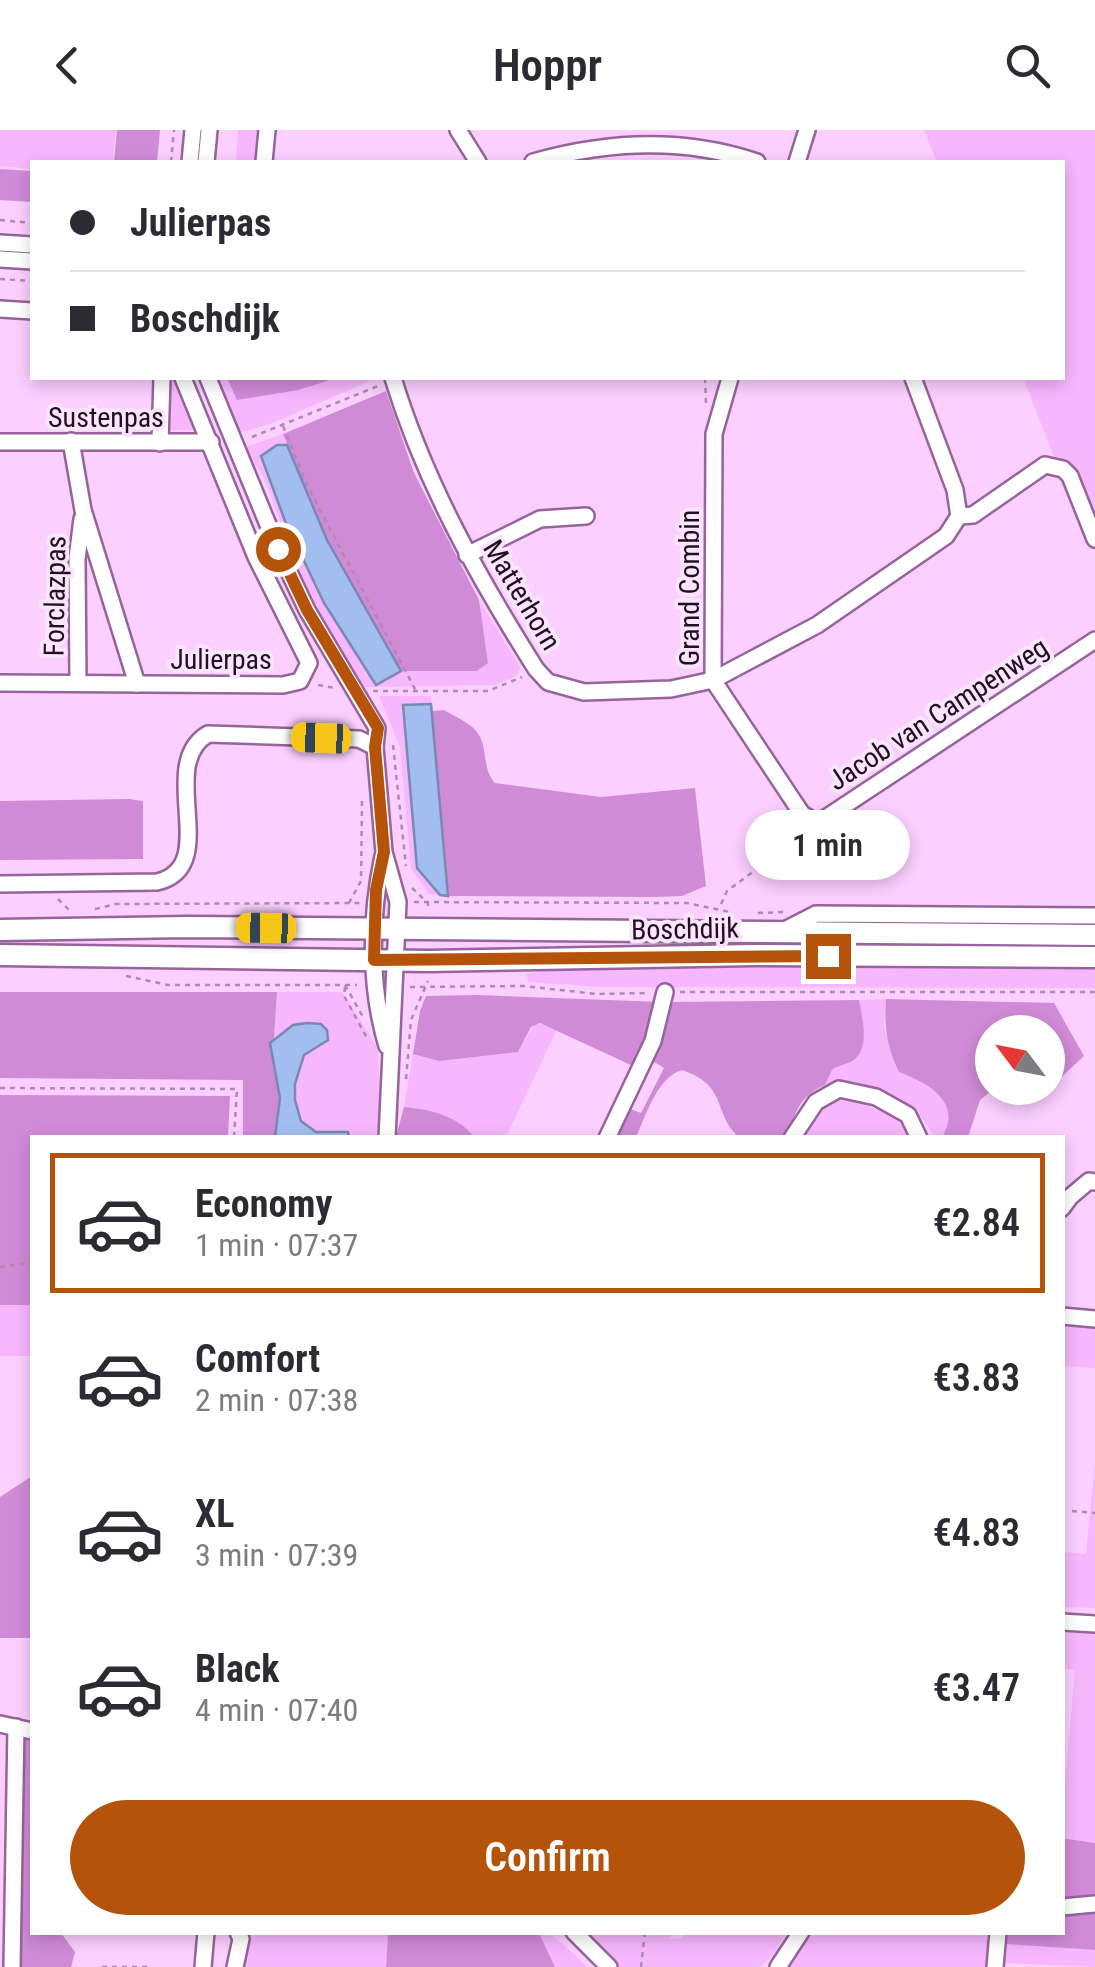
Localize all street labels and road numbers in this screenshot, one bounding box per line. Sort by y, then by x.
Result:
street label: Sustenpas [48,401,164,434]
street label: Grand Combin [673,510,706,666]
street label: Matterhorn [476,534,568,656]
street label: Forclazpas [37,535,73,657]
street label: Jacob van Campenweg [822,631,1054,797]
street label: Julierpas [170,643,272,676]
street label: Boschdijk [631,912,740,946]

